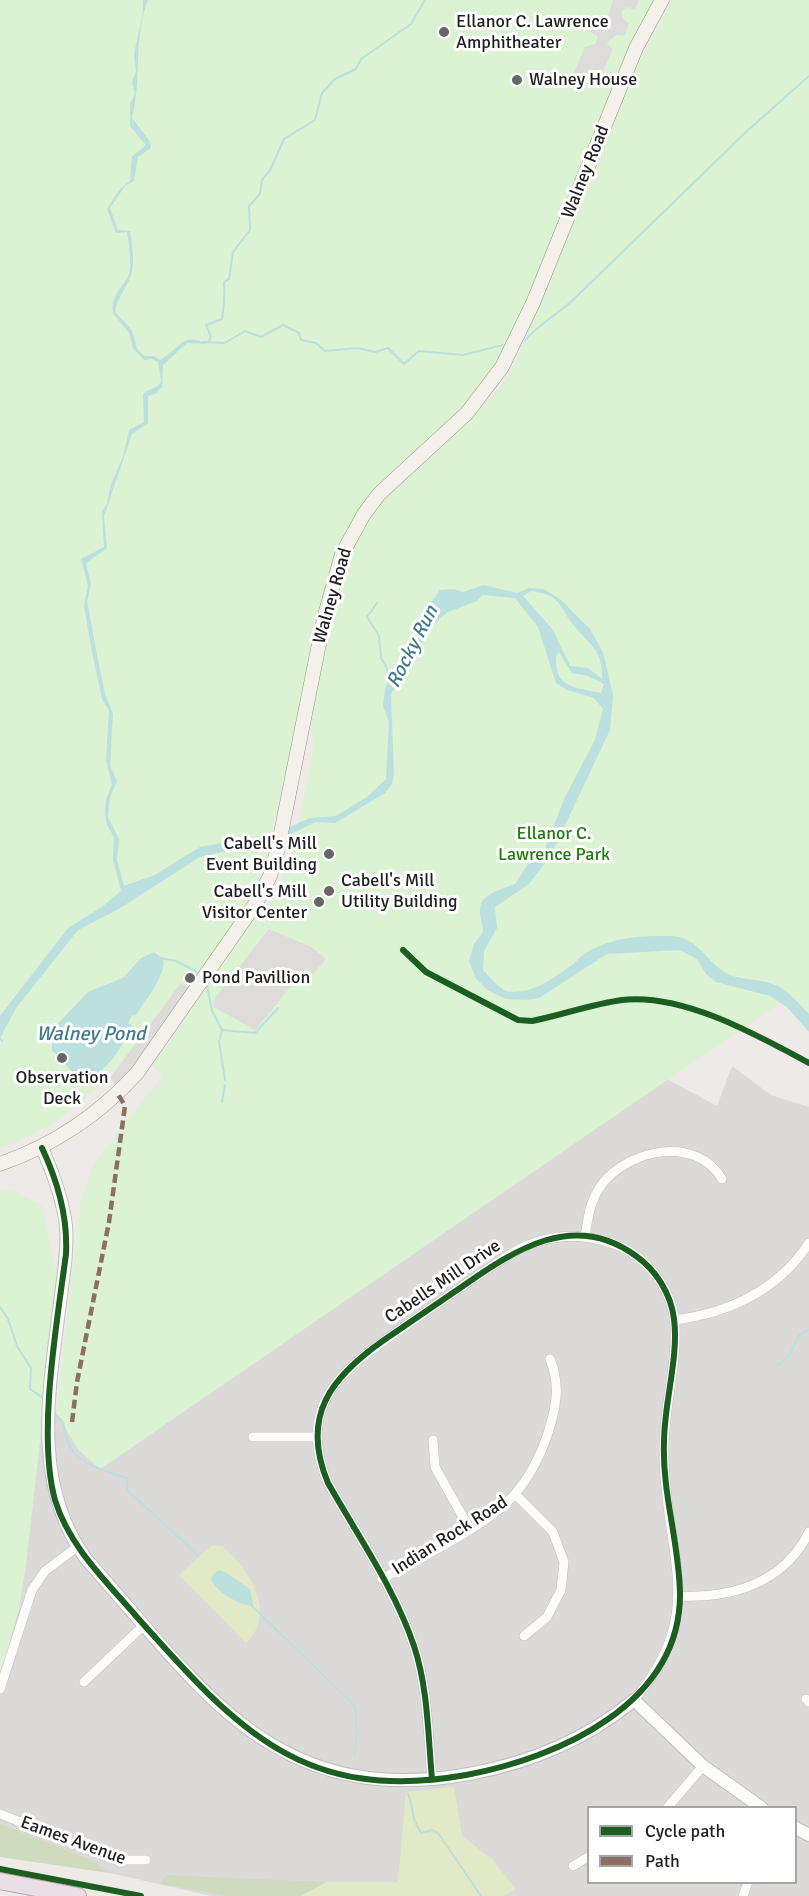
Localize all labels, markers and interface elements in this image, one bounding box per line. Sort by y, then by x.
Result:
place label: Ellanor C. Lawrence Amphitheater [456,11,609,54]
marker: Ellanor C. Lawrence Amphitheater [437,25,451,39]
place label: Walney House [529,69,637,91]
marker: Walney House [510,73,524,87]
street label: Walney Road [558,122,614,222]
street label: Walney Road [309,546,357,646]
water label: Rocky Run [382,602,444,692]
park label: Ellanor C. Lawrence Park [498,823,610,866]
place label: Cabell's Mill Event Building [206,833,317,876]
marker: Cabell's Mill Event Building [322,847,336,861]
place label: Cabell's Mill Utility Building [341,870,457,912]
place label: Cabell's Mill Visitor Center [202,881,307,924]
marker: Cabell's Mill Utility Building [322,884,336,898]
marker: Cabell's Mill Visitor Center [312,895,326,909]
place label: Pond Pavillion [202,967,310,989]
marker: Pond Pavillion [183,971,197,985]
water label: Walney Pond [36,1023,146,1047]
marker: Observation Deck [55,1051,69,1065]
place label: Observation Deck [16,1067,108,1110]
street label: Cabells Mill Drive [381,1235,505,1329]
street label: Indian Rock Road [388,1492,512,1580]
legend [587,1806,797,1884]
street label: Eames Avenue [17,1812,129,1870]
text: Cycle path [645,1820,725,1842]
text: Path [645,1850,680,1872]

